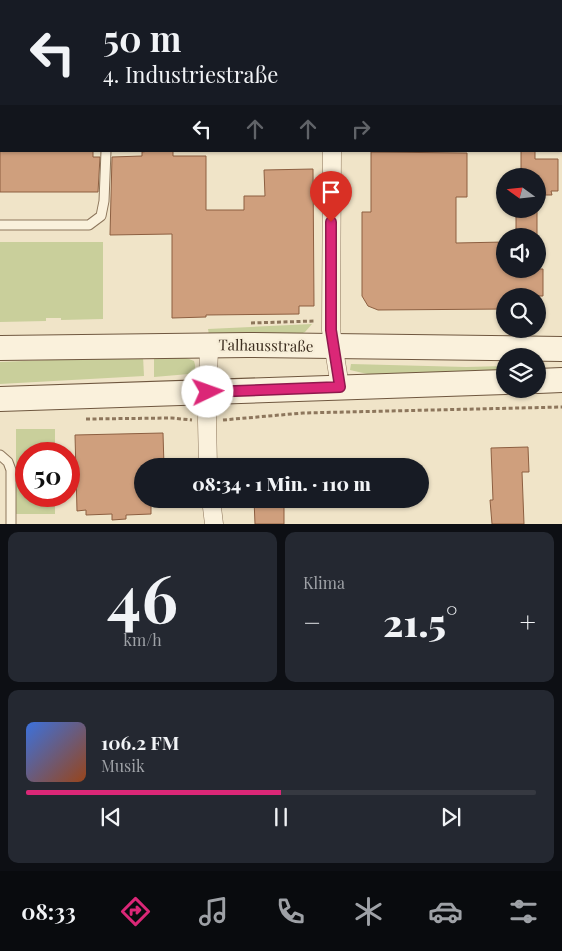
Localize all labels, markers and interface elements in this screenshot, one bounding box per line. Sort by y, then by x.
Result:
text: 50 m [103,14,181,61]
icon: left [20,20,85,85]
text: 4. Industriestraße [103,59,278,89]
icon: left [188,115,216,143]
icon: ahead [241,115,269,143]
icon: ahead [294,115,322,143]
icon: right [347,115,375,143]
north arrow [496,168,546,218]
map controls [496,168,546,398]
pin [310,171,352,222]
icon: arrive [317,178,345,206]
button: sound [496,228,546,278]
button: search [496,288,546,338]
street label: Talhausstraße [218,334,314,356]
button: layers [496,348,546,398]
position arrow [181,365,233,417]
speed limit sign: 50 [15,442,80,507]
text: 08:34 · 1 Min. · 110 m [192,470,371,496]
text: 46 [107,553,178,639]
text: Klima [303,572,345,593]
text: 21.5° [383,596,458,647]
text: − [303,603,321,640]
text: + [520,603,536,640]
text: km/h [123,629,162,650]
text: 106.2 FM [101,729,179,755]
text: Musik [101,755,145,776]
icon: previous [97,803,125,831]
icon: pause [267,803,295,831]
icon: next [437,803,465,831]
icon: directions [118,894,153,929]
icon: music [196,894,231,929]
icon: phone [273,894,308,929]
icon: climate [351,894,386,929]
icon: car [428,894,463,929]
icon: filters [506,894,541,929]
text: 08:33 [21,896,76,926]

